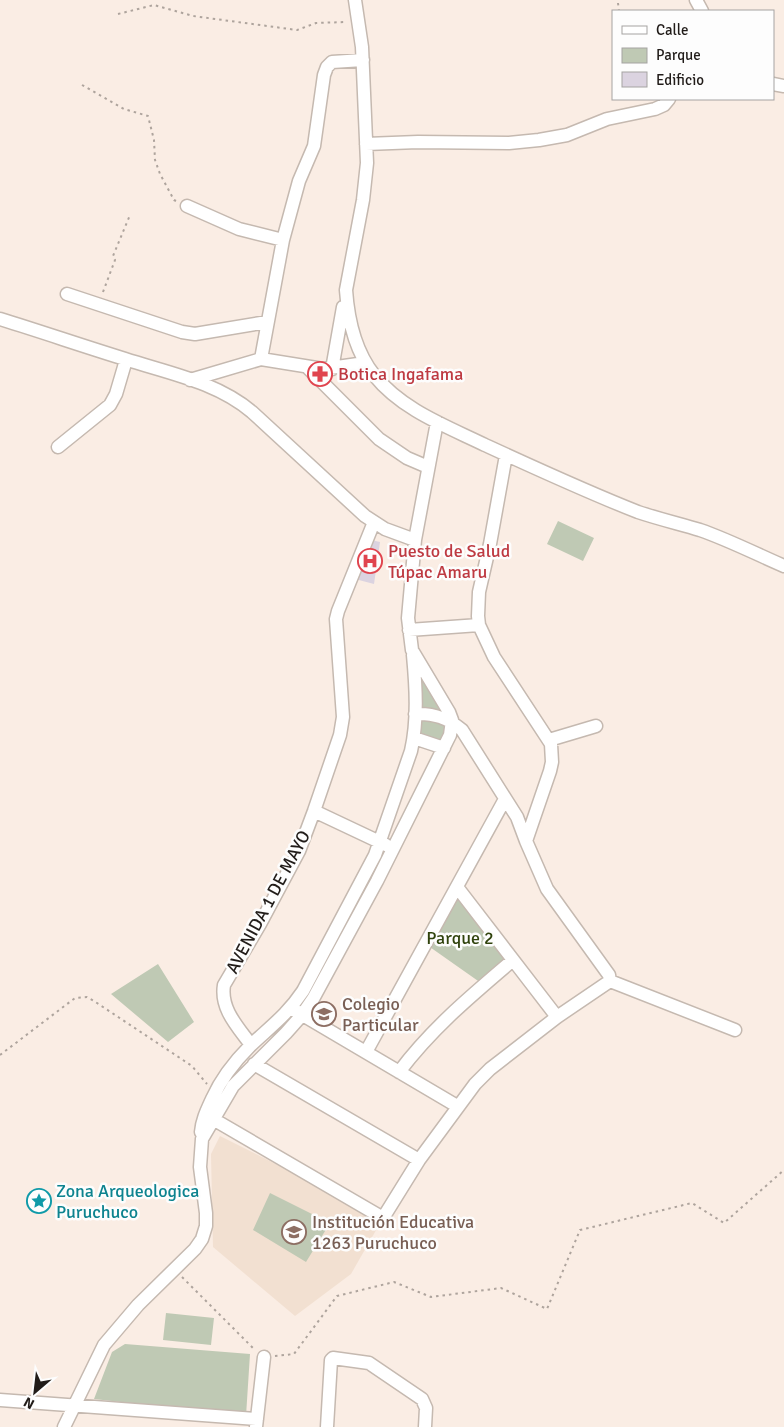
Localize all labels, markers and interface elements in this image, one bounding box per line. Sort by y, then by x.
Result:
legend [612,10,774,100]
text: Calle [656,21,689,39]
text: Parque [656,46,701,64]
text: Edificio [656,71,704,89]
pharmacy icon: Botica Ingafama [307,361,333,387]
place label: Botica Ingafama [338,363,463,385]
place label: Puesto de Salud Túpac Amaru [388,540,510,583]
hospital icon: Puesto de Salud Túpac Amaru [357,548,383,574]
street label: AVENIDA 1 DE MAYO [221,827,315,977]
park label: Parque 2 [426,927,494,949]
place label: Colegio Particular [342,993,419,1036]
school or university icon: Colegio Particular [311,1001,337,1027]
place label: Zona Arqueologica Puruchuco [56,1180,199,1223]
place icon: Zona Arqueologica Puruchuco [26,1188,52,1214]
place label: Institución Educativa 1263 Puruchuco [312,1211,474,1254]
school or university icon: Institución Educativa 1263 Puruchuco [281,1219,307,1245]
north arrow [10,1367,60,1417]
text: N [21,1393,37,1413]

